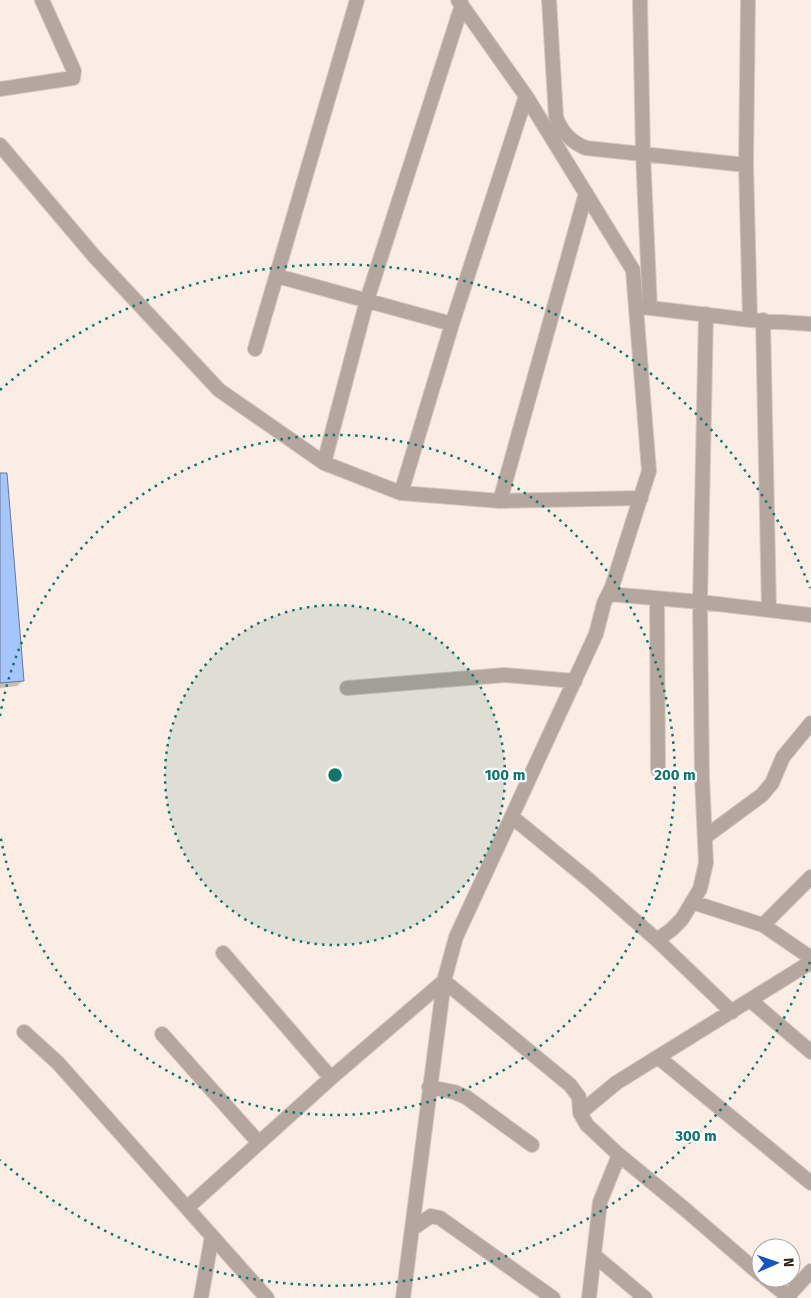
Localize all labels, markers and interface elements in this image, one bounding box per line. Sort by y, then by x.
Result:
centre of rings [326,766,344,784]
text: 100 m [485,766,525,784]
text: 200 m [654,766,696,784]
text: 300 m [674,1127,717,1145]
north arrow [751,1238,801,1288]
text: N [780,1258,797,1268]

